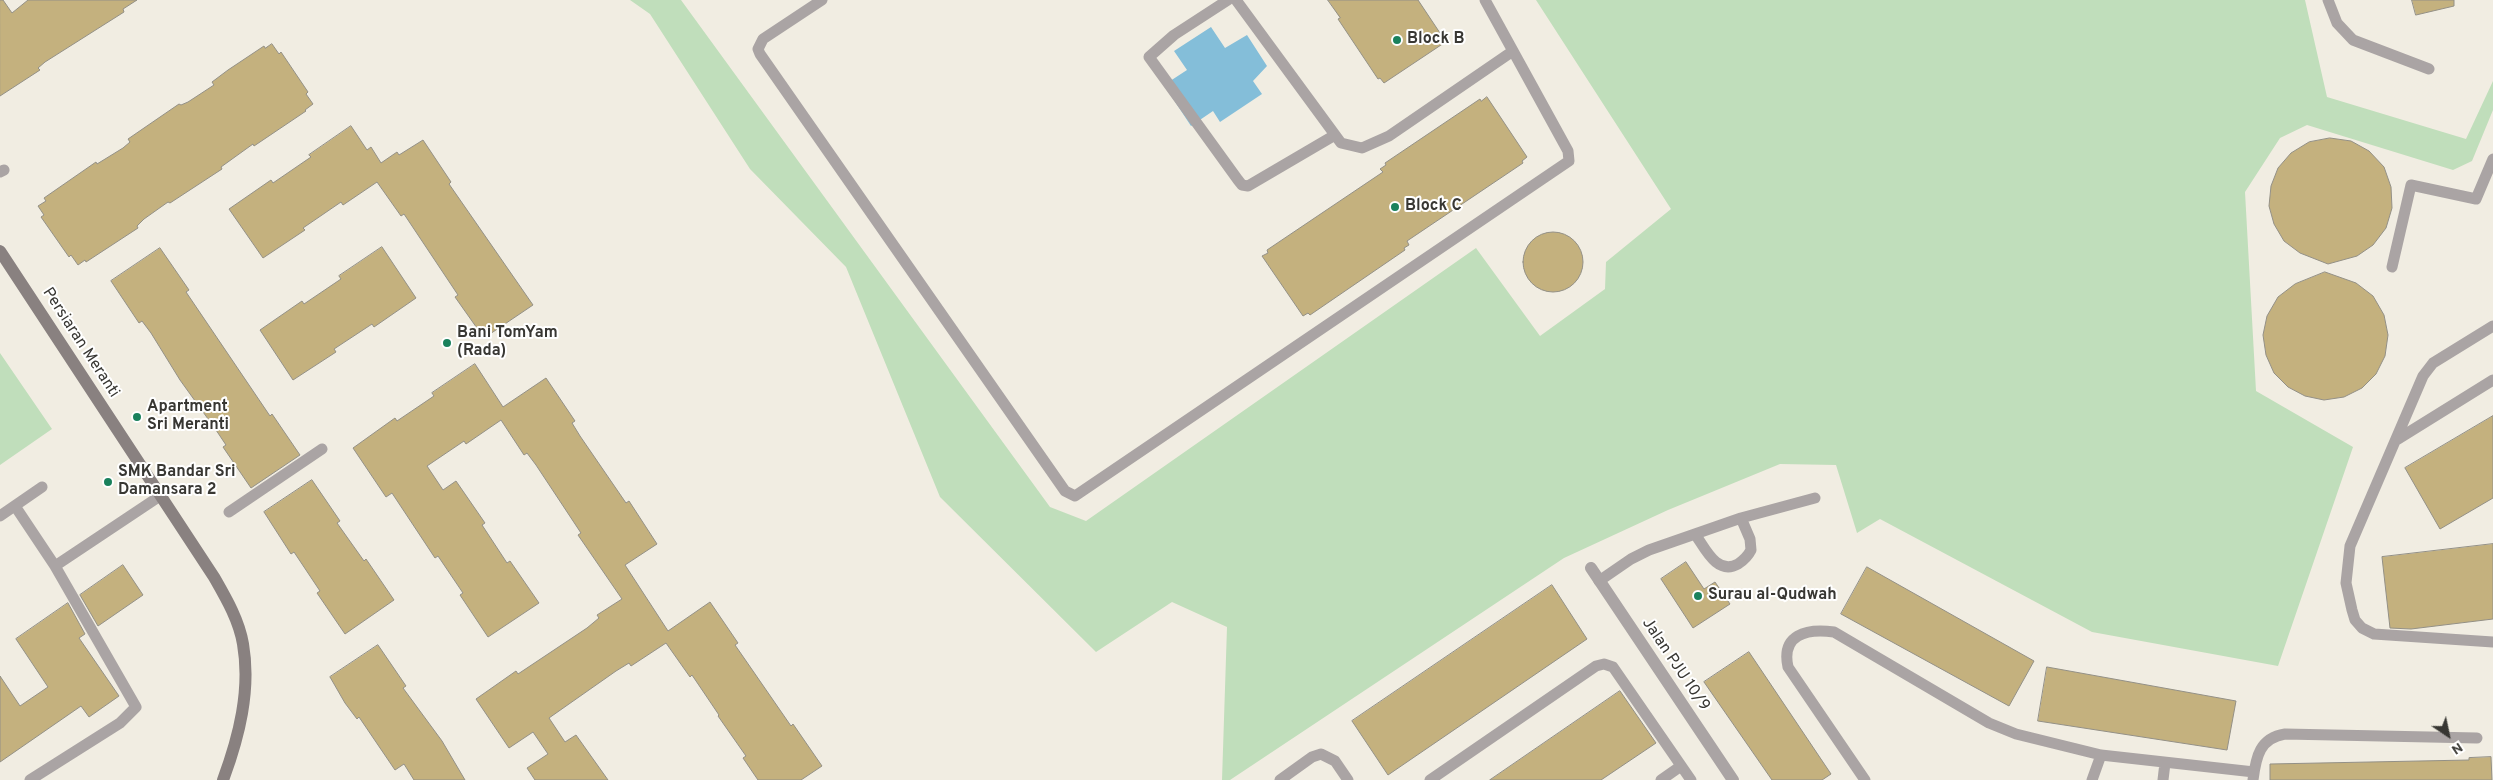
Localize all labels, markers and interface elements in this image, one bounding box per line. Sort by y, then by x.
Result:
place label: Block B [1407,30,1465,50]
marker: Block B [1391,34,1403,46]
place label: Block C [1405,197,1462,217]
marker: Block C [1389,201,1401,213]
street label: Persiaran Meranti [37,284,123,402]
place label: Bani TomYam (Rada) [457,324,558,362]
marker: Bani TomYam (Rada) [441,337,453,349]
place label: Apartment Sri Meranti [147,398,229,436]
marker: Apartment Sri Meranti [131,411,143,423]
place label: SMK Bandar Sri Damansara 2 [118,463,236,501]
marker: SMK Bandar Sri Damansara 2 [102,476,114,488]
place label: Surau al-Qudwah [1708,586,1837,606]
marker: Surau al-Qudwah [1692,590,1704,602]
street label: Jalan PJU 10/9 [1637,615,1713,715]
north arrow [2423,710,2473,760]
text: N [2448,738,2466,758]

